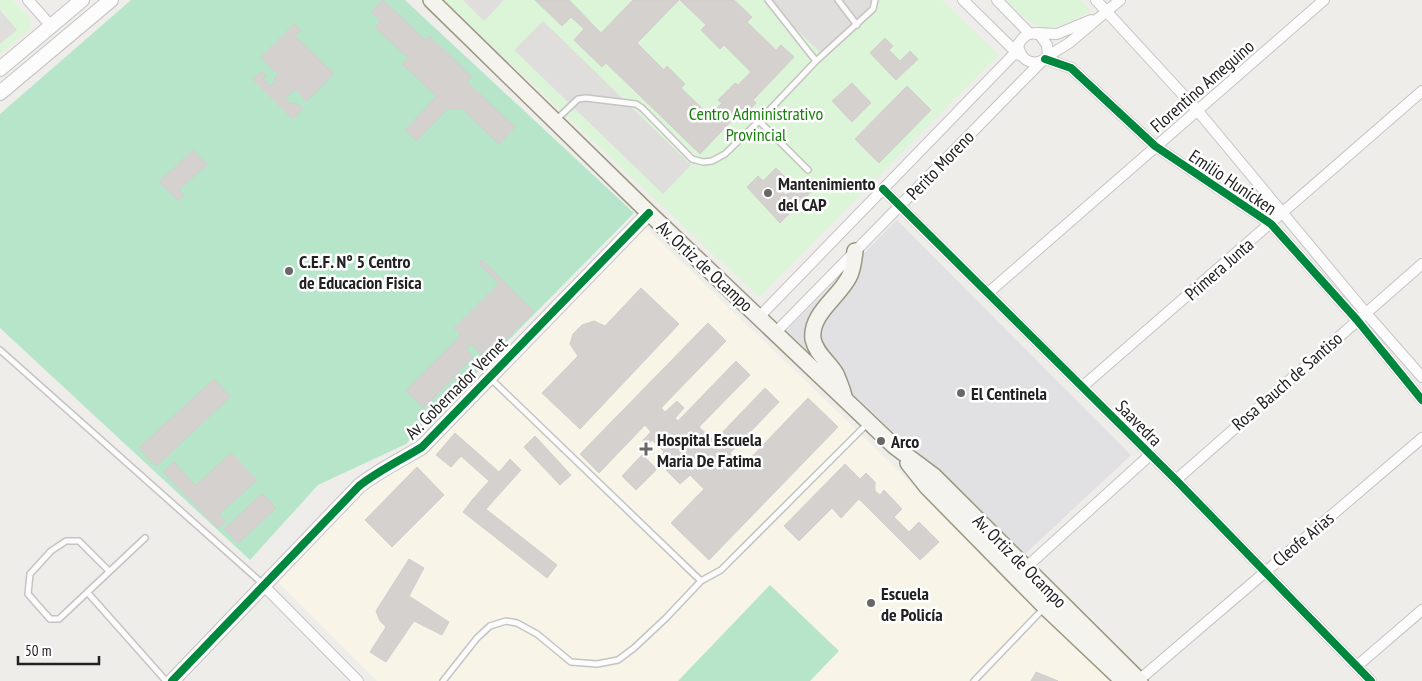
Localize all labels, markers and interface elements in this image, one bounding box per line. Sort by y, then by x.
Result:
street label: Florentino Ameguino [1145,34,1259,137]
park label: Centro Administrativo Provincial [689,102,824,146]
street label: Perito Moreno [901,125,979,204]
street label: Emilio Hunicken [1185,144,1281,220]
place label: Mantenimiento del CAP [778,172,876,216]
marker: Mantenimiento del CAP [762,187,774,199]
street label: Av. Ortiz de Ocampo [652,215,758,317]
street label: Primera Junta [1180,233,1258,305]
place label: C.E.F. N° 5 Centro de Educacion Fisica [299,250,422,294]
marker: C.E.F. N° 5 Centro de Educacion Fisica [283,265,295,277]
street label: Rosa Bauch de Santiso [1227,327,1347,435]
street label: Av. Gobernador Vernet [400,332,512,444]
place label: El Centinela [971,382,1047,405]
marker: El Centinela [955,387,967,399]
street label: Saavedra [1111,395,1167,451]
place label: Hospital Escuela Maria De Fatima [657,428,762,472]
place label: Arco [890,430,919,453]
marker: Arco [875,435,887,447]
marker: Hospital Escuela Maria De Fatima [639,442,653,456]
street label: Cleofe Arias [1268,507,1338,571]
street label: Av. Ortiz de Ocampo [968,509,1072,613]
place label: Escuela de Policía [881,582,943,626]
marker: Escuela de Policía [865,597,877,609]
scale bar [18,634,99,666]
text: 50 m [25,641,51,660]

